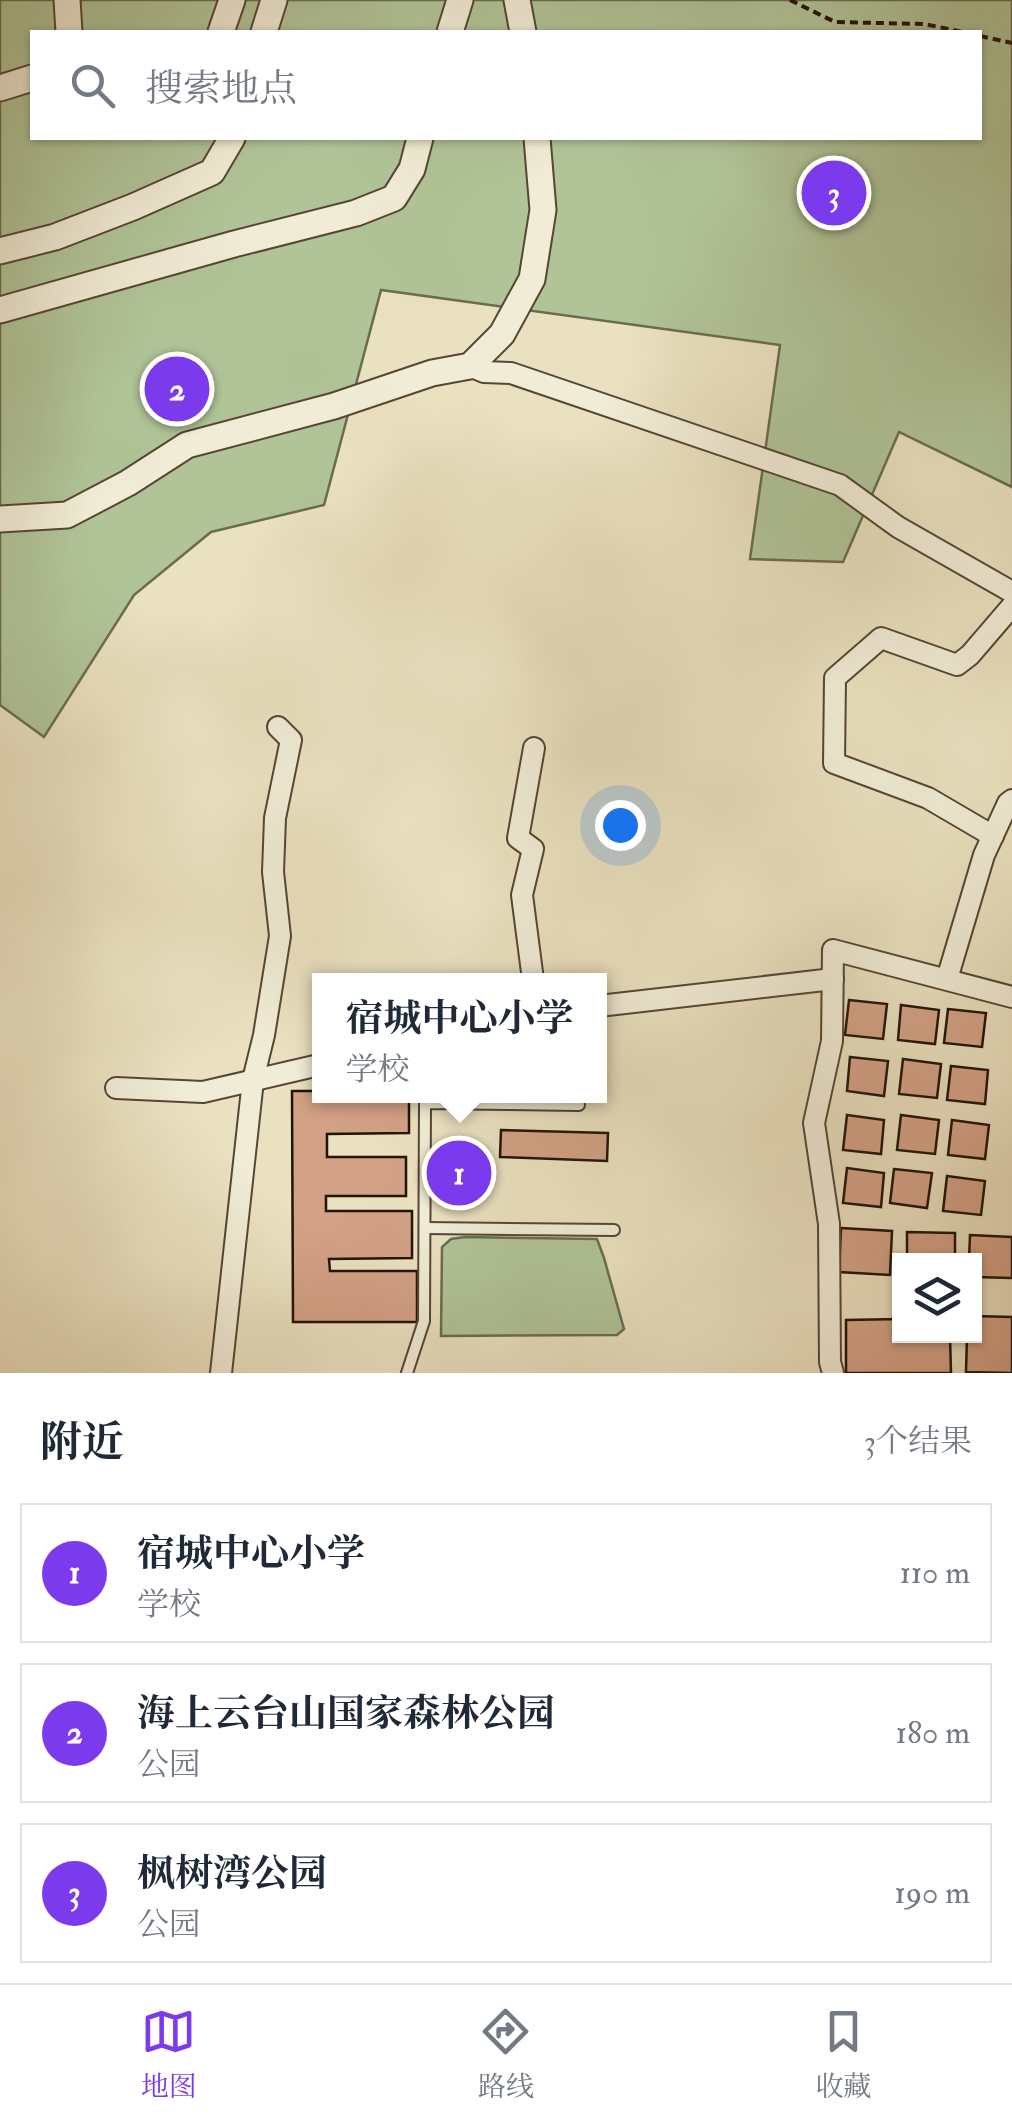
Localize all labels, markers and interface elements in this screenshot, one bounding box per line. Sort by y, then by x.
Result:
search box [30,30,982,140]
icon: search [65,58,120,113]
text: 搜索地点 [145,65,297,113]
pin: 3 [802,156,866,230]
pin: 2 [144,352,210,426]
your location [595,800,646,851]
popup [312,973,607,1103]
text: 宿城中心小学 [345,995,574,1043]
text: 学校 [345,1050,410,1090]
pin: 1 [426,1136,492,1210]
map controls [892,1253,982,1343]
button: layers [892,1253,982,1343]
text: 附近 [40,1417,124,1469]
text: 3个结果 [864,1422,972,1462]
text: 宿城中心小学 [137,1530,365,1578]
text: 1 [69,1553,80,1593]
text: 110 m [899,1553,970,1593]
text: 学校 [137,1585,201,1625]
text: 海上云台山国家森林公园 [137,1690,555,1738]
text: 2 [66,1713,83,1753]
text: 180 m [896,1713,970,1753]
text: 公园 [137,1745,201,1785]
text: 枫树湾公园 [137,1850,327,1898]
text: 3 [68,1873,81,1913]
text: 190 m [894,1873,970,1913]
text: 公园 [137,1905,201,1945]
tab: 地图 [141,2004,197,2105]
tab: 路线 [478,2004,534,2105]
tab: 收藏 [815,2004,871,2105]

